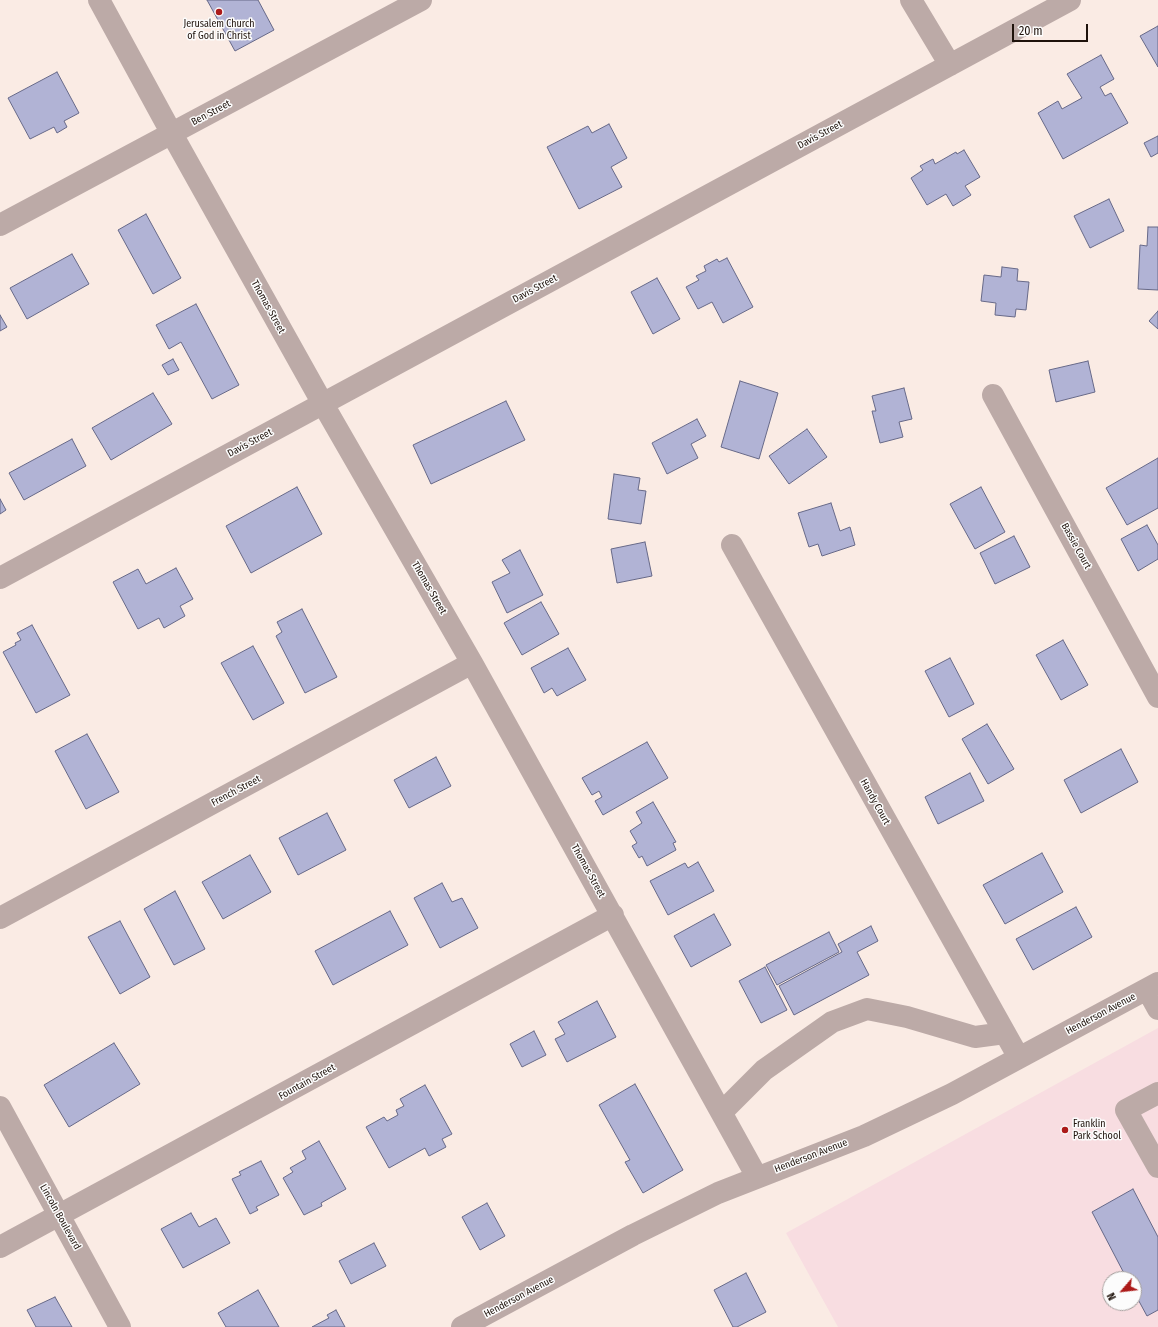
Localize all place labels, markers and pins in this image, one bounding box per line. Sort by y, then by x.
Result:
marker: Jerusalem Church of God in Christ [214,7,224,17]
place label: Jerusalem Church of God in Christ [183,18,255,42]
place label: Franklin Park School [1073,1118,1121,1142]
marker: Franklin Park School [1060,1125,1070,1135]

